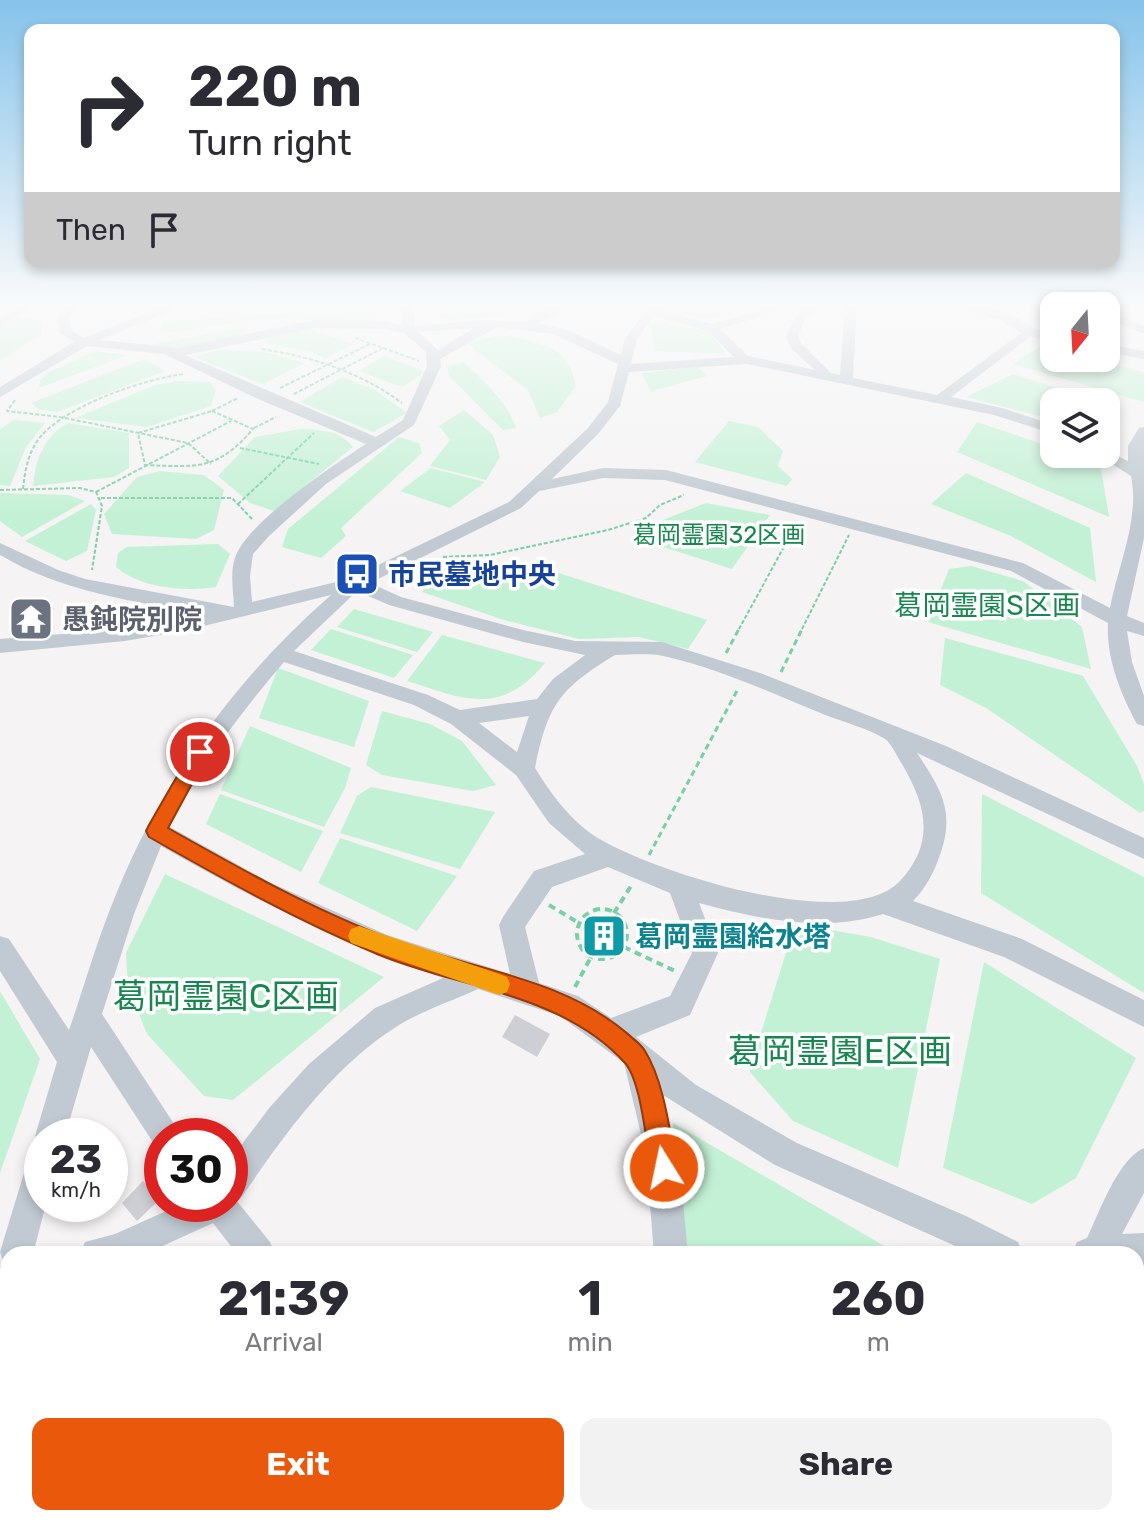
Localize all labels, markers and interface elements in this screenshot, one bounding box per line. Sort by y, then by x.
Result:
text: 220 m [188,54,362,120]
icon: right [56,56,160,160]
text: Turn right [188,121,352,164]
icon: arrive [142,208,186,252]
text: Then [56,212,126,248]
north arrow [1040,292,1120,372]
map controls [1040,292,1120,468]
button: layers [1040,388,1120,468]
park label: 葛岡霊園32区画 [633,521,805,549]
bus stop icon: 市民墓地中央 [333,550,381,598]
place label: 市民墓地中央 [388,558,556,591]
park label: 葛岡霊園S区画 [894,589,1080,622]
temple icon: 愚鈍院別院 [7,595,55,643]
place label: 愚鈍院別院 [62,603,202,636]
pin [166,718,234,786]
icon: arrive [178,730,222,774]
building icon: 葛岡霊園給水塔 [580,912,628,960]
place label: 葛岡霊園給水塔 [635,920,831,953]
park label: 葛岡霊園C区画 [113,976,339,1017]
park label: 葛岡霊園E区画 [728,1031,952,1072]
speed limit sign: 30 [144,1118,248,1222]
position arrow [622,1126,706,1210]
text: 23 [50,1136,102,1183]
text: km/h [51,1178,101,1202]
text: 21:39 [218,1270,350,1327]
text: 1 [578,1270,602,1327]
text: 260 [831,1270,926,1327]
text: Arrival [245,1327,323,1358]
text: min [568,1327,613,1358]
text: m [867,1327,890,1358]
button: Exit [32,1418,564,1510]
button: Share [580,1418,1112,1510]

